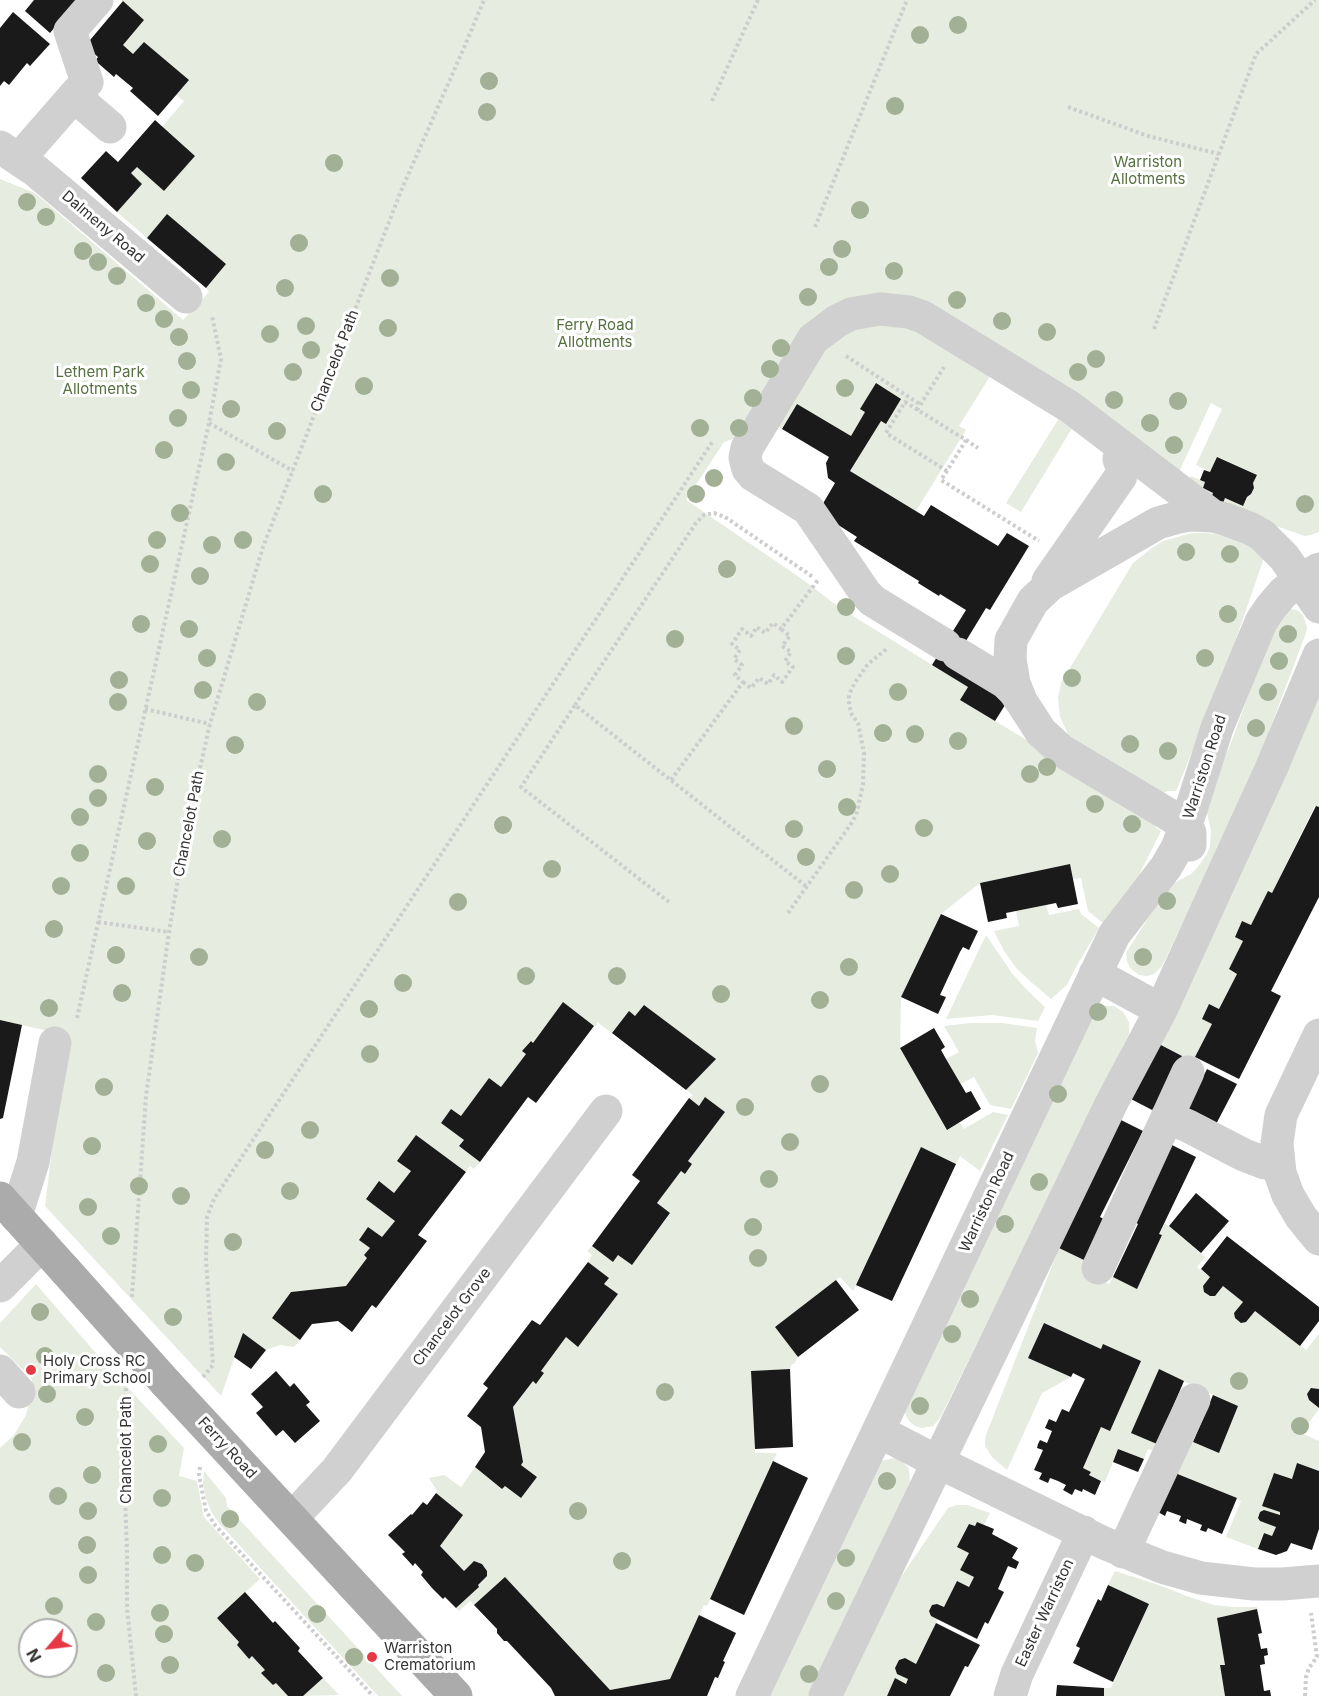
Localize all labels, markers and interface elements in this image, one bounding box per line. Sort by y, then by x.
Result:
park label: Warriston Allotments [1111,153,1185,188]
street label: Dalmeny Road [58,187,148,267]
street label: Chancelot Path [307,307,363,415]
park label: Ferry Road Allotments [556,316,634,351]
park label: Lethem Park Allotments [55,363,145,398]
street label: Warriston Road [1180,712,1230,822]
street label: Chancelot Path [170,769,208,879]
street label: Warriston Road [956,1149,1018,1255]
street label: Chancelot Grove [409,1264,495,1370]
place label: Holy Cross RC Primary School [43,1352,151,1387]
marker: Holy Cross RC Primary School [24,1363,38,1377]
street label: Chancelot Path [117,1396,135,1504]
street label: Ferry Road [194,1413,260,1483]
street label: Easter Warriston [1012,1556,1078,1670]
north arrow [18,1618,78,1678]
place label: Warriston Crematorium [384,1639,476,1674]
text: N [22,1645,46,1666]
marker: Warriston Crematorium [365,1650,379,1664]

